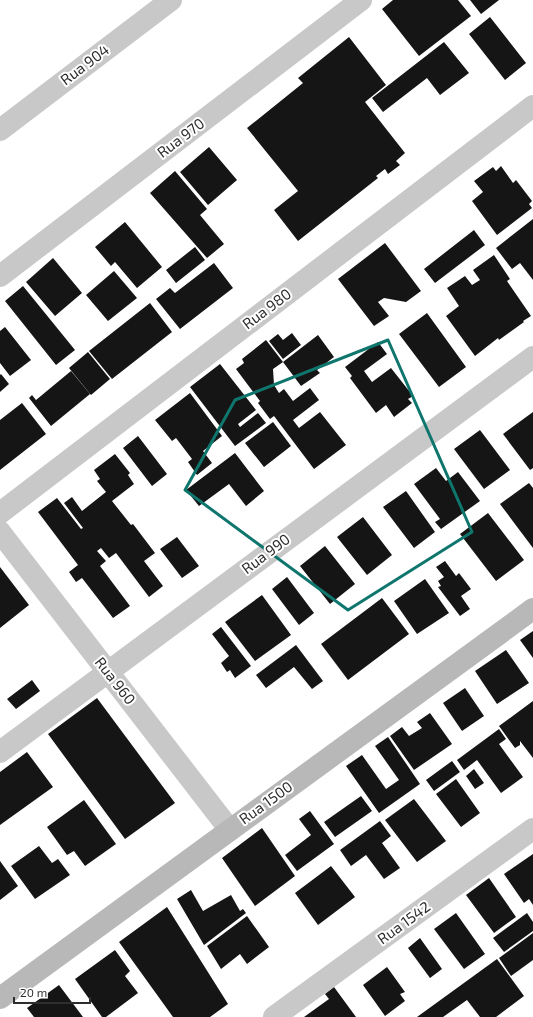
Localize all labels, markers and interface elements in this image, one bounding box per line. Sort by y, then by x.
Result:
street label: Rua 904 [57,40,112,88]
street label: Rua 970 [153,114,208,161]
street label: Rua 980 [239,284,294,332]
street label: Rua 990 [238,529,293,577]
street label: Rua 960 [92,653,140,708]
street label: Rua 1500 [235,777,296,828]
street label: Rua 1542 [373,897,433,947]
scale bar [14,979,90,1005]
text: 20 m [20,985,47,999]

